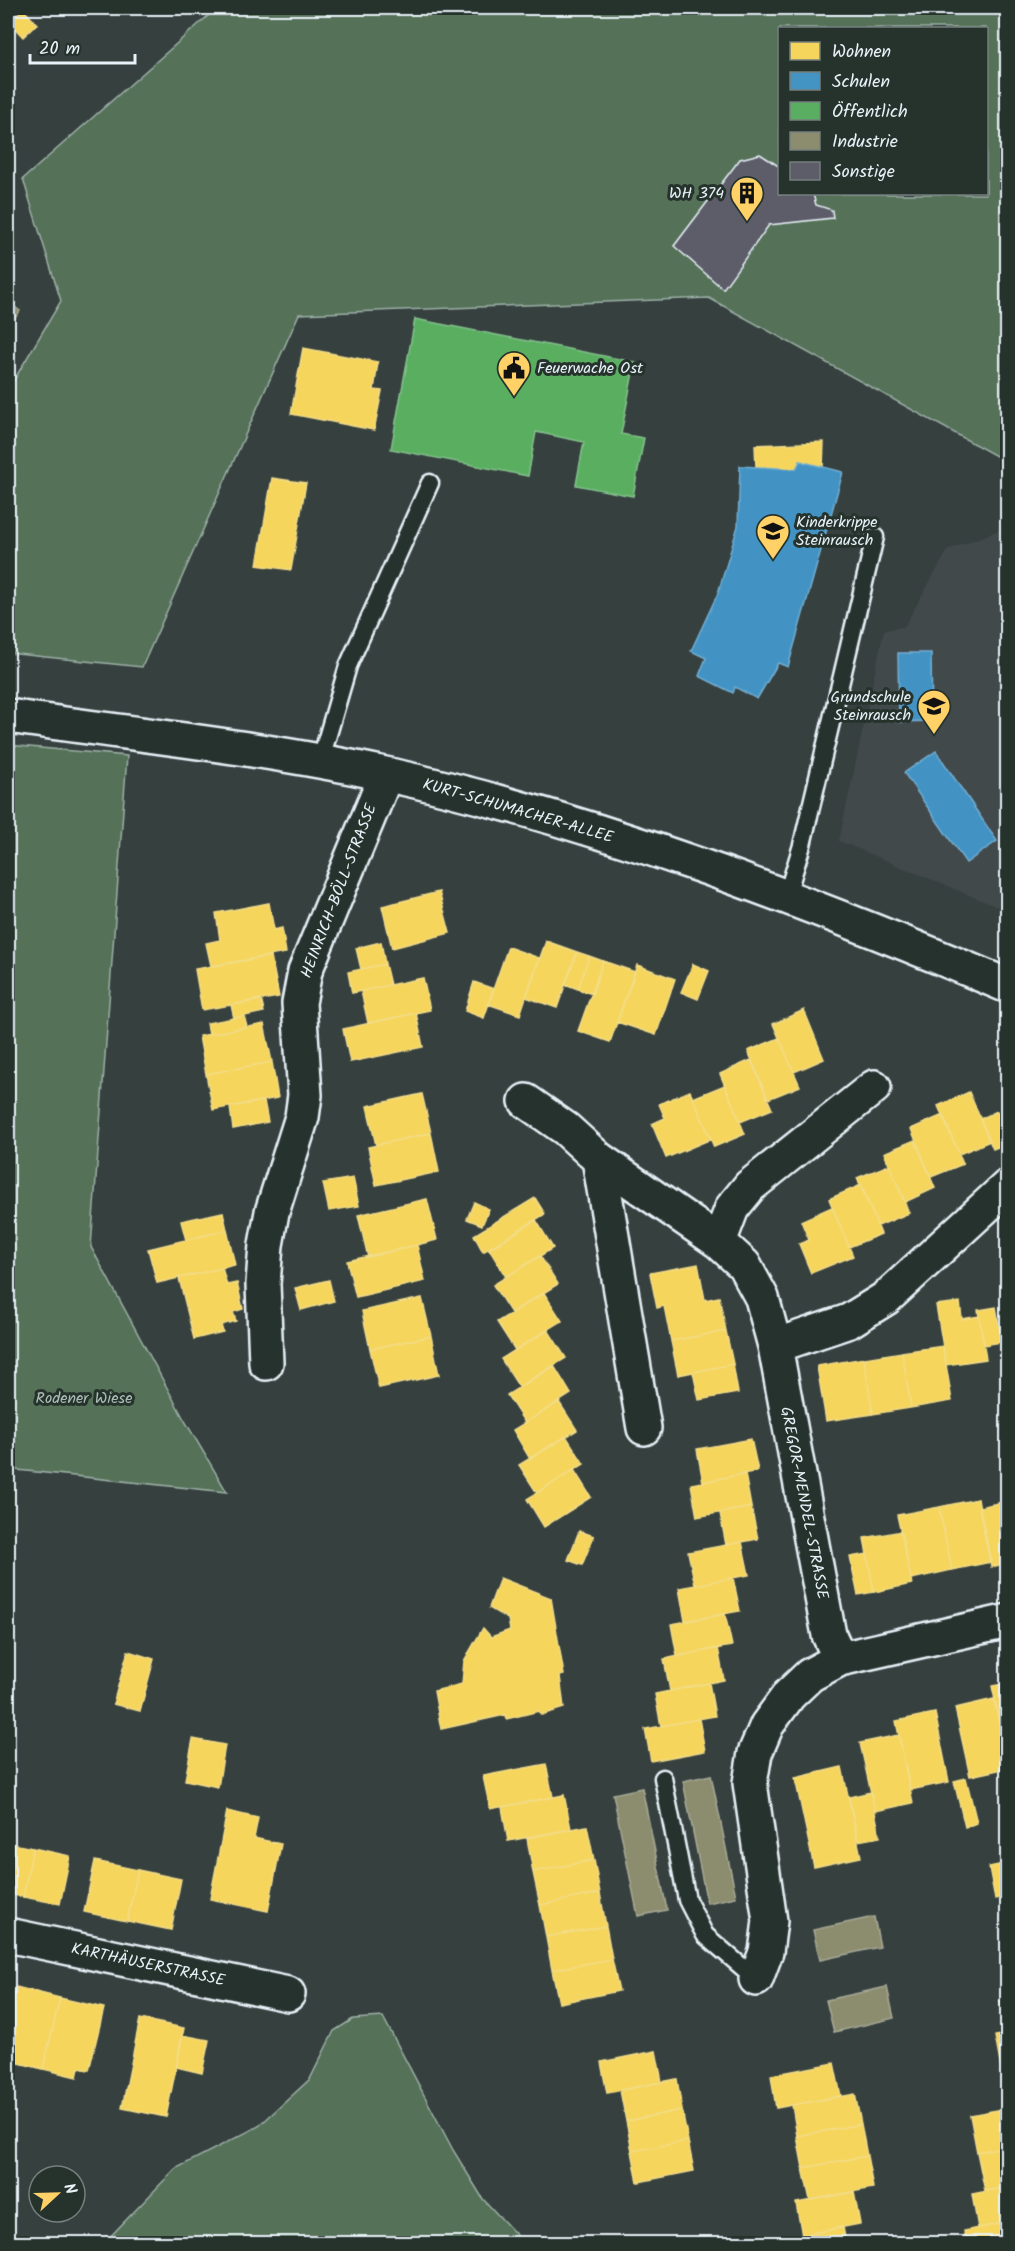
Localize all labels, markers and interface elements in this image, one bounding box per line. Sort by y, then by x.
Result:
scale bar [30,27,135,65]
legend [778,27,988,195]
text: 20 m [39,35,80,64]
text: Wohnen [832,38,891,67]
text: Schulen [832,68,890,97]
text: Öffentlich [832,98,908,127]
text: Industrie [832,128,898,157]
text: Sonstige [832,158,895,187]
building icon: WH 374 [729,175,765,222]
place label: WH 374 [669,181,724,206]
public building icon: Feuerwache Ost [496,350,532,397]
place label: Feuerwache Ost [537,356,644,381]
place label: Kinderkrippe Steinrausch [796,510,877,553]
school or university icon: Kinderkrippe Steinrausch [755,513,791,560]
place label: Grundschule Steinrausch [830,685,911,728]
school or university icon: Grundschule Steinrausch [916,688,952,735]
street label: KURT-SCHUMACHER-ALLEE [420,772,617,850]
street label: HEINRICH-BÖLL-STRASSE [294,800,384,982]
park label: Rodener Wiese [36,1386,132,1411]
street label: GREGOR-MENDEL-STRASSE [773,1405,835,1602]
street label: KARTHÄUSERSTRASSE [69,1936,228,1994]
north arrow [27,2164,87,2224]
text: N [56,2180,83,2198]

